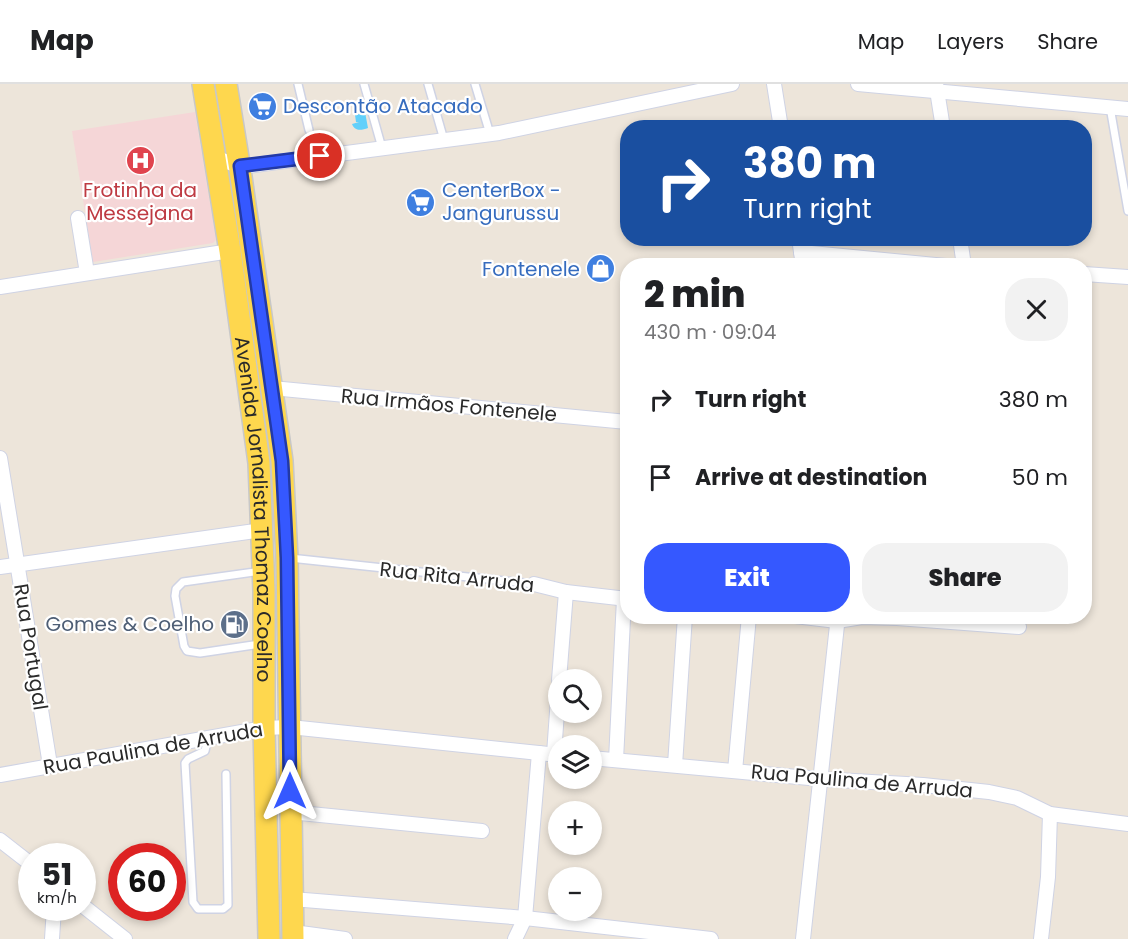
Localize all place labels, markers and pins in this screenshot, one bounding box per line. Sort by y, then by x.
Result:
supermarket icon: Descontão Atacado [246,90,278,122]
place label: Descontão Atacado [283,92,483,120]
pin [294,130,345,181]
hospital icon: Frotinha da Messejana [124,144,156,176]
place label: Frotinha da Messejana [83,176,197,227]
place label: CenterBox - Jangurussu [442,176,561,227]
supermarket icon: CenterBox - Jangurussu [405,186,437,218]
shop icon: Fontenele [585,253,617,285]
place label: Fontenele [482,255,580,283]
fuel station icon: Gomes & Coelho [219,608,251,640]
place label: Gomes & Coelho [46,610,214,638]

